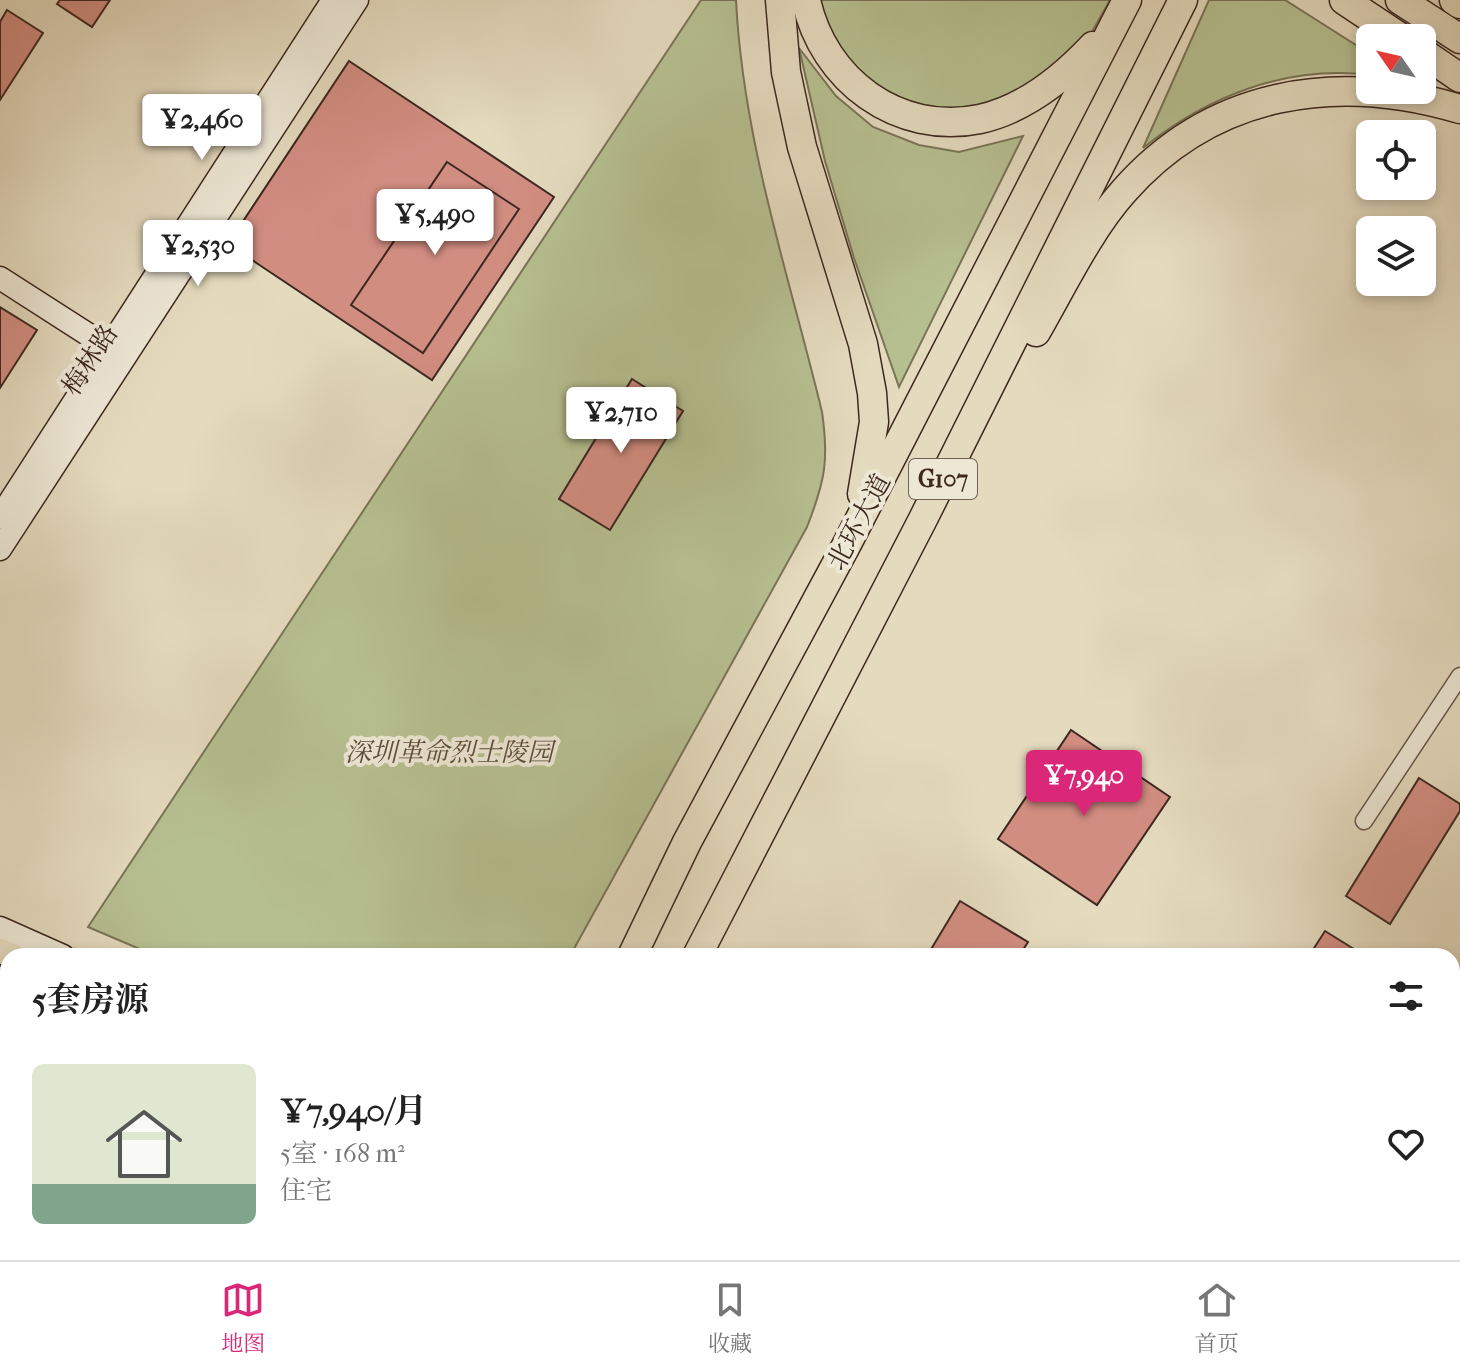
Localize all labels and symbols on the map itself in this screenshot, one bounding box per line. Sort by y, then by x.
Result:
north arrow [1356,24,1436,104]
pin: ¥2,460 [137,94,267,162]
pin: ¥5,490 [370,189,500,257]
pin: ¥2,530 [133,220,263,288]
street label: 梅林路 [56,319,124,401]
pin: ¥2,710 [556,387,686,455]
road number: G107 [909,459,977,499]
street label: 北环大道 [821,469,897,575]
park label: 深圳革命烈士陵园 [345,737,557,768]
pin: ¥7,940 [1019,750,1149,818]

